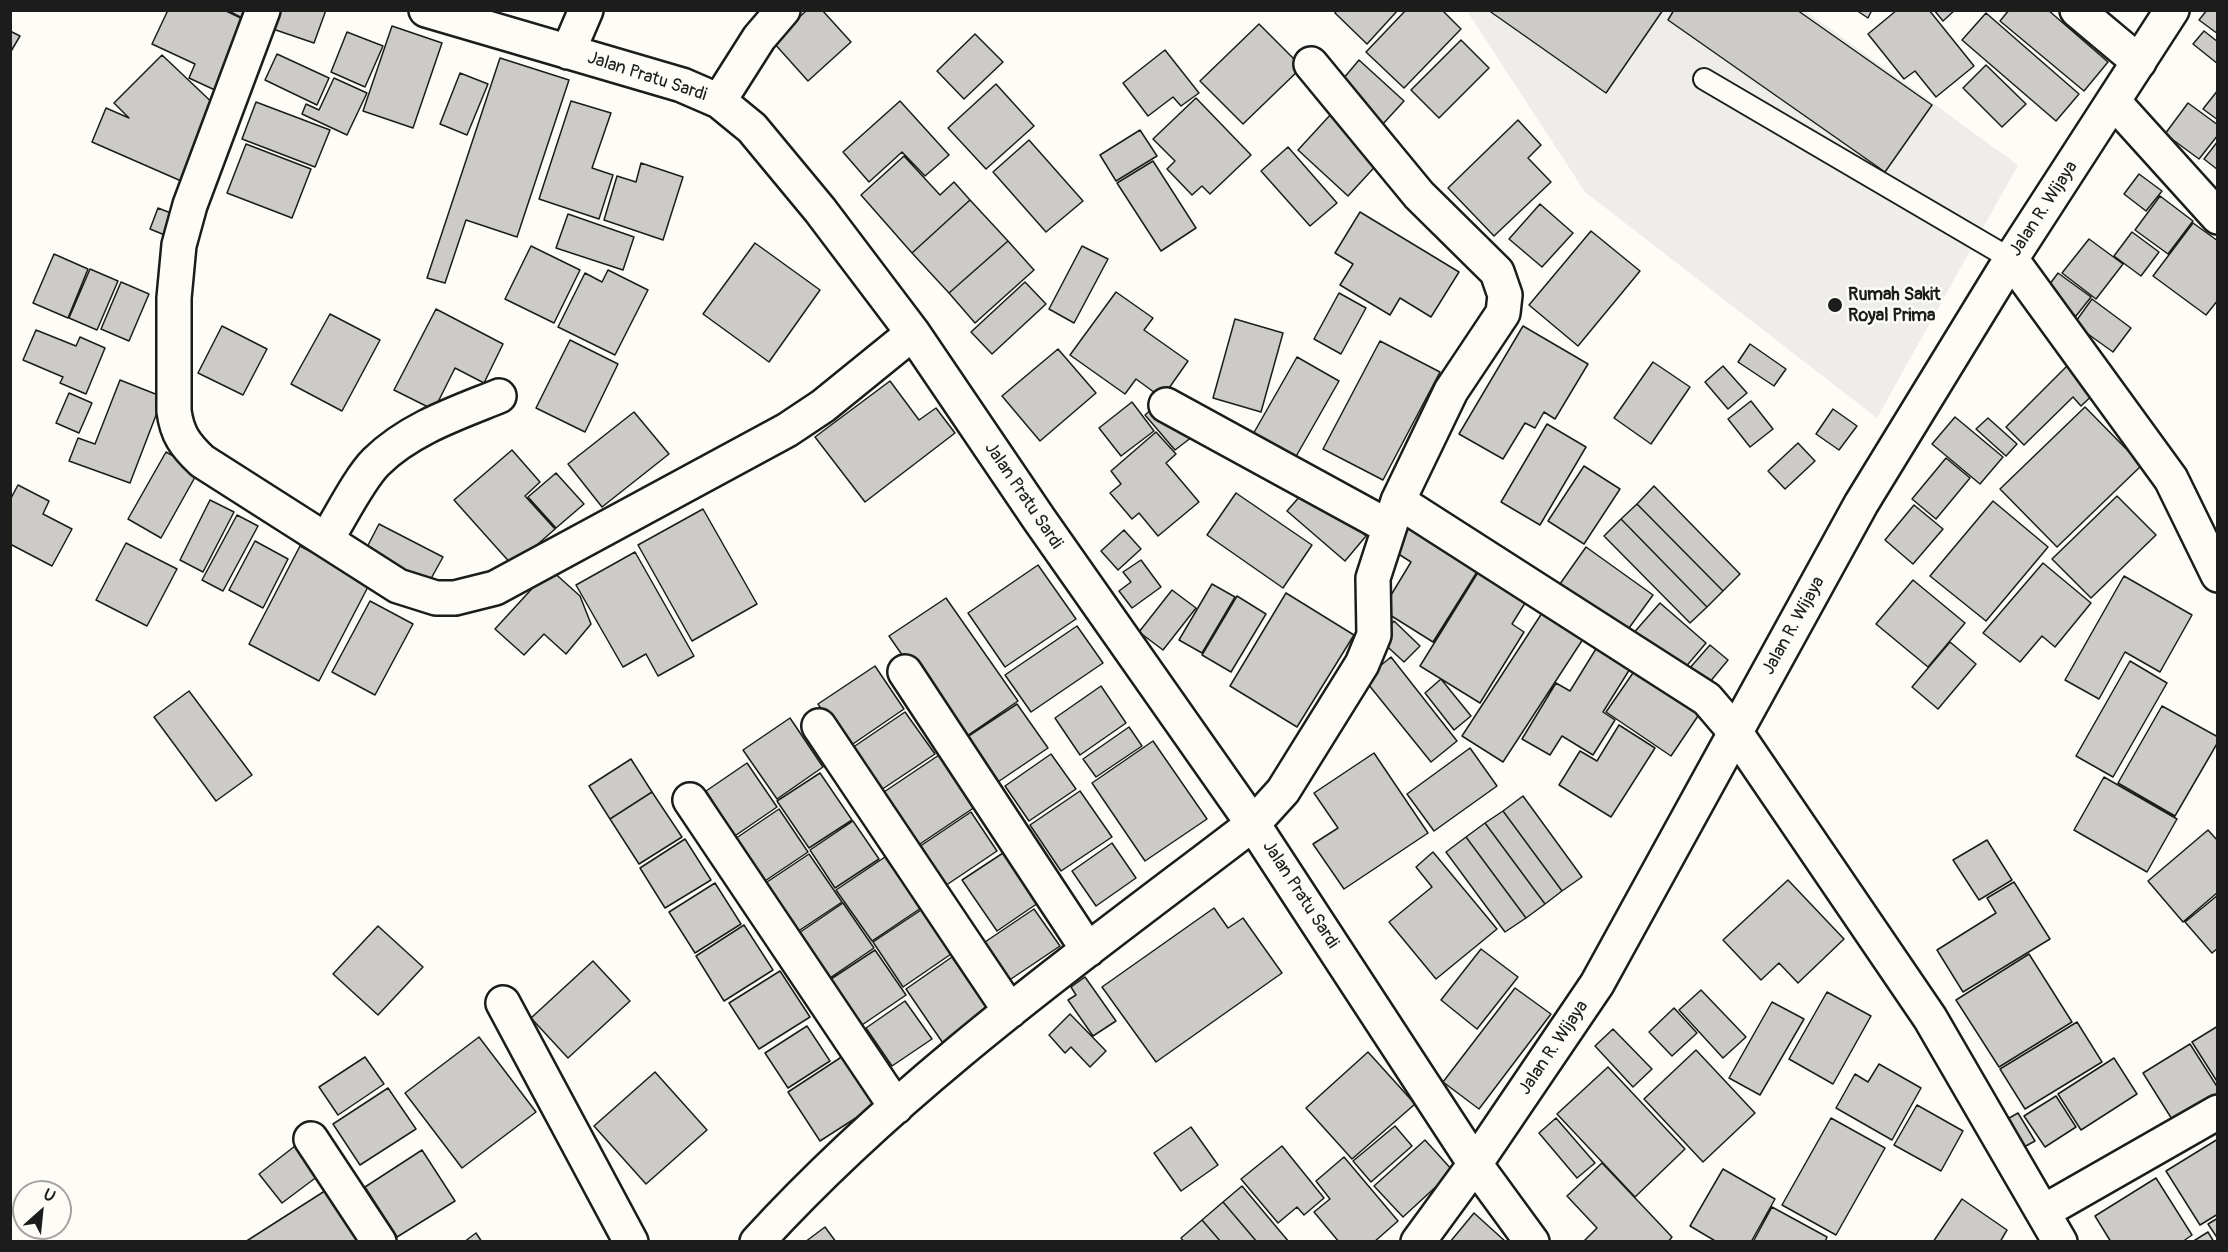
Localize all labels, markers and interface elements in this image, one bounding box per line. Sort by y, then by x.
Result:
street label: Jalan Pratu Sardi [585,48,709,106]
street label: Jalan R. Wijaya [2005,157,2083,261]
place label: Rumah Sakit Royal Prima [1848,284,1940,326]
marker: Rumah Sakit Royal Prima [1826,296,1844,314]
street label: Jalan Pratu Sardi [979,438,1067,554]
street label: Jalan R. Wijaya [1758,573,1830,679]
street label: Jalan Pratu Sardi [1257,837,1343,953]
street label: Jalan R. Wijaya [1515,997,1593,1099]
north arrow [12,1180,72,1240]
text: U [40,1184,59,1207]

